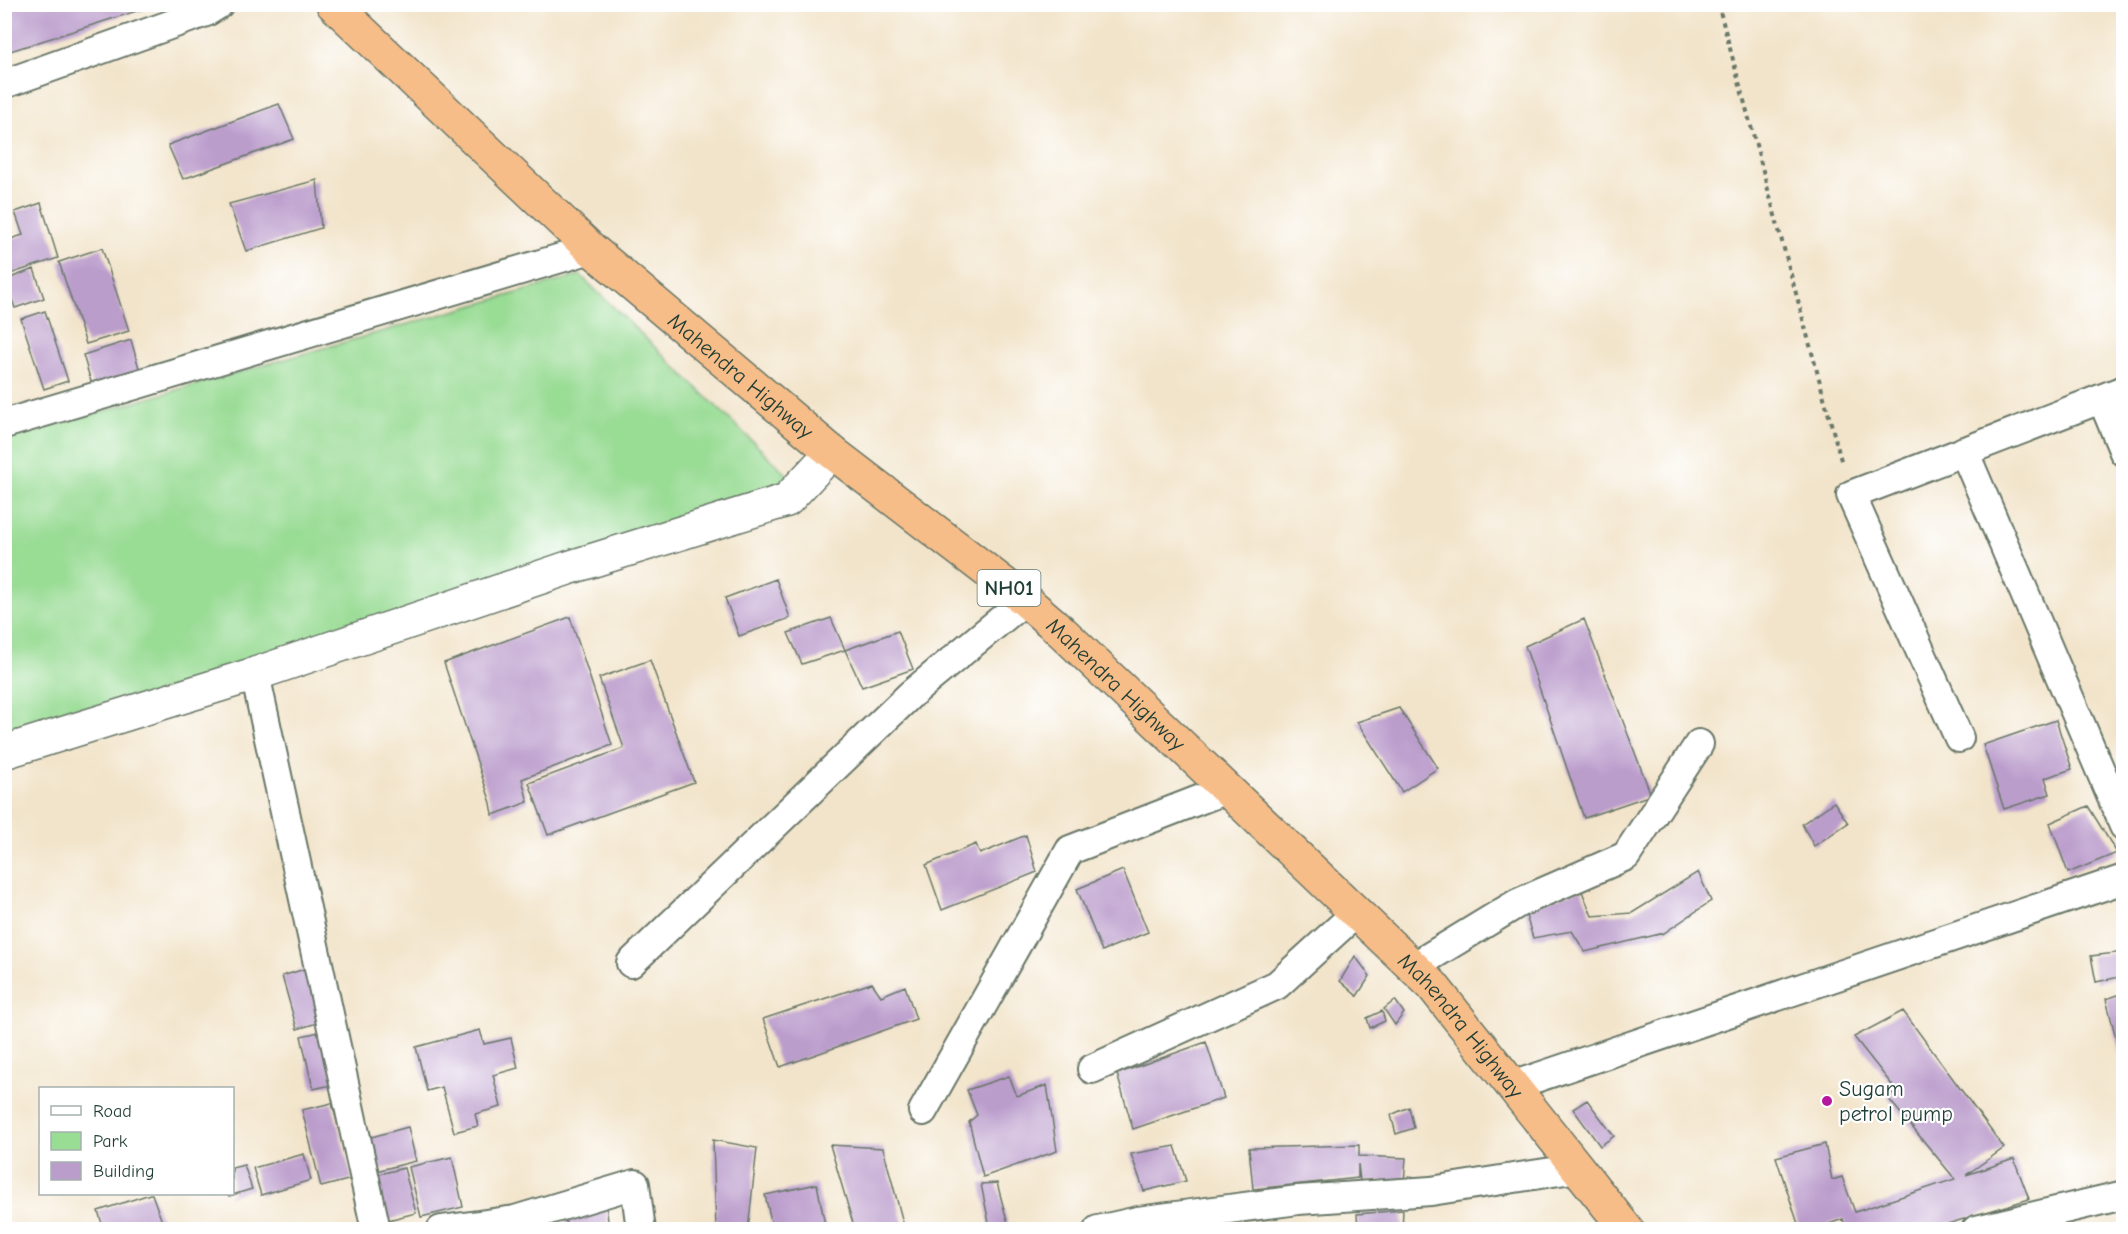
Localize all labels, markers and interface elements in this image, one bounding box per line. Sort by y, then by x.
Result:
street label: Mahendra Highway [662,308,818,445]
road number: NH01 [978,570,1040,606]
street label: Mahendra Highway [1041,612,1190,757]
street label: Mahendra Highway [1392,948,1529,1104]
place label: Sugam petrol pump [1839,1076,1953,1127]
legend [39,1087,234,1195]
marker: Sugam petrol pump [1820,1094,1834,1108]
text: Road [93,1101,132,1122]
text: Park [93,1131,128,1152]
text: Building [93,1161,155,1182]

